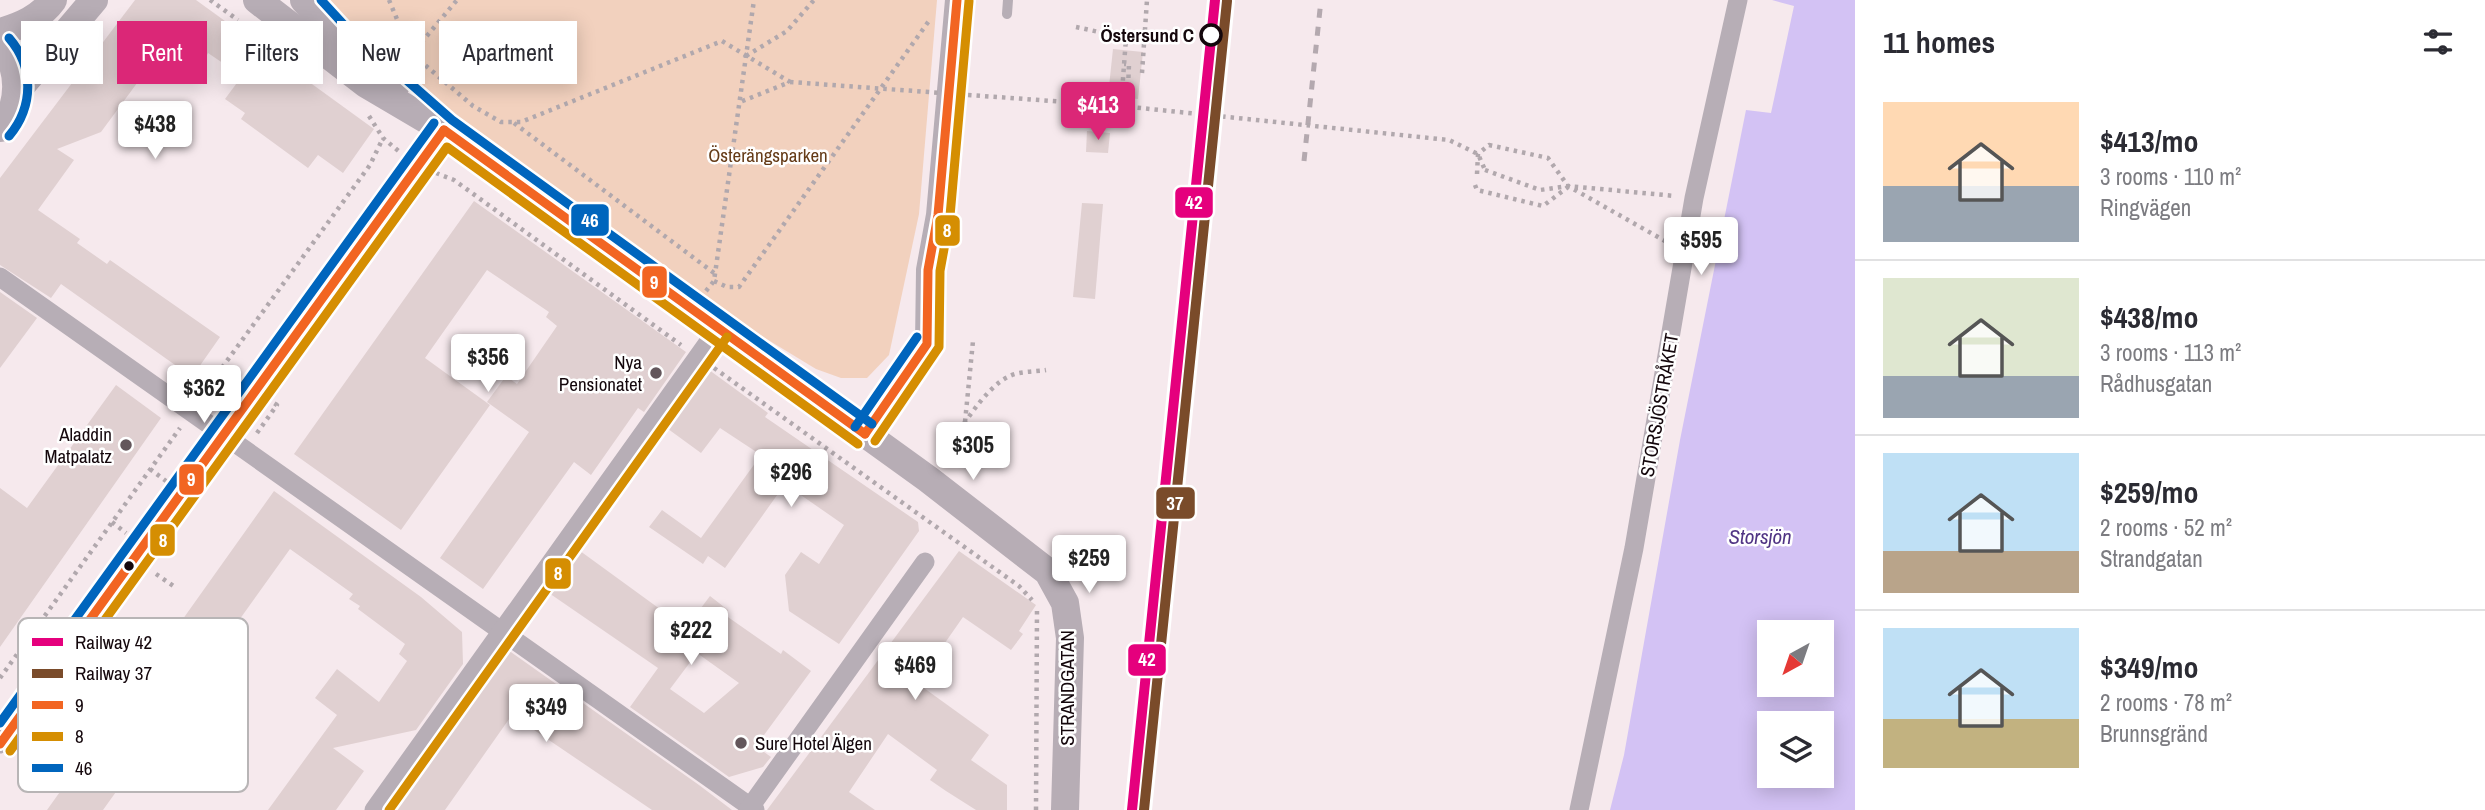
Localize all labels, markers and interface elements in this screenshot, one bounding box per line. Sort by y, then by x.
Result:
chip: Buy [21,21,103,84]
chip: Rent [117,21,207,84]
chip: Filters [221,21,323,84]
chip: New [337,21,425,84]
chip: Apartment [439,21,577,84]
place label: Östersund C [1101,22,1194,48]
text: 11 homes [1883,22,1995,62]
icon: filters [2419,23,2457,61]
marker: Östersund C [1200,24,1222,46]
pin: $413 [1057,82,1139,142]
text: $413 [1077,89,1119,120]
pin: $438 [114,102,196,161]
text: $438 [134,108,176,139]
text: $413/mo [2100,121,2198,161]
icon: home [1939,130,2023,214]
park label: Österängsparken [708,142,828,168]
text: 3 rooms · 110 m² [2100,161,2241,192]
line badge: 42 [1174,186,1214,219]
text: 42 [1185,189,1203,215]
text: Ringvägen [2100,192,2191,223]
line badge: 46 [570,203,610,237]
text: 46 [581,207,599,233]
line badge: 8 [934,214,961,247]
text: 8 [943,217,952,243]
pin: $595 [1660,218,1742,277]
text: $595 [1680,224,1722,255]
line badge: 9 [641,265,668,299]
text: 9 [650,269,659,295]
text: $438/mo [2100,297,2198,337]
icon: home [1939,306,2023,390]
street label: STORSJÖSTRÅKET [1634,331,1684,479]
pin: $356 [447,334,529,394]
text: 3 rooms · 113 m² [2100,337,2241,368]
text: $356 [467,341,509,372]
place label: Nya Pensionatet [559,349,643,397]
marker: Nya Pensionatet [648,365,664,381]
pin: $362 [163,366,245,425]
text: Rådhusgatan [2100,368,2212,399]
text: $362 [183,372,225,403]
place label: Aladdin Matpalatz [44,421,112,469]
pin: $305 [932,422,1014,482]
text: $305 [952,429,994,460]
marker: Aladdin Matpalatz [118,437,134,453]
pin: $296 [750,449,832,509]
text: $296 [770,456,812,487]
line badge: 9 [178,463,205,496]
text: 9 [187,466,196,492]
text: $259/mo [2100,472,2198,512]
icon: home [1939,481,2023,565]
line badge: 37 [1155,486,1196,520]
text: 37 [1166,490,1184,516]
text: 2 rooms · 52 m² [2100,512,2232,543]
water label: Storsjön [1728,522,1792,551]
line badge: 8 [149,523,176,557]
text: 8 [159,527,168,553]
pin: $259 [1048,536,1130,595]
text: $259 [1068,542,1110,573]
text: Strandgatan [2100,543,2203,574]
line badge: 8 [544,557,572,590]
unlabelled marker [122,559,136,573]
text: 8 [554,560,563,586]
pin: $222 [650,608,732,667]
text: $222 [670,614,712,645]
legend [18,618,248,792]
north arrow [1757,620,1834,696]
map controls [1757,620,1834,788]
text: Railway 42 [75,629,152,655]
street label: STRANDGATAN [1054,630,1080,746]
pin: $469 [874,642,956,702]
line badge: 42 [1127,643,1167,677]
text: 42 [1138,646,1156,672]
text: $349/mo [2100,647,2198,687]
text: $469 [894,649,936,680]
icon: home [1939,656,2023,740]
text: Railway 37 [75,660,152,686]
pin: $349 [505,684,587,744]
text: 2 rooms · 78 m² [2100,687,2232,718]
text: $349 [525,691,567,722]
text: 9 [75,692,84,718]
button: layers [1757,711,1834,788]
text: Brunnsgränd [2100,718,2208,749]
text: 8 [75,723,84,749]
place label: Sure Hotel Älgen [755,730,872,756]
marker: Sure Hotel Älgen [733,735,749,751]
text: 46 [75,755,92,781]

